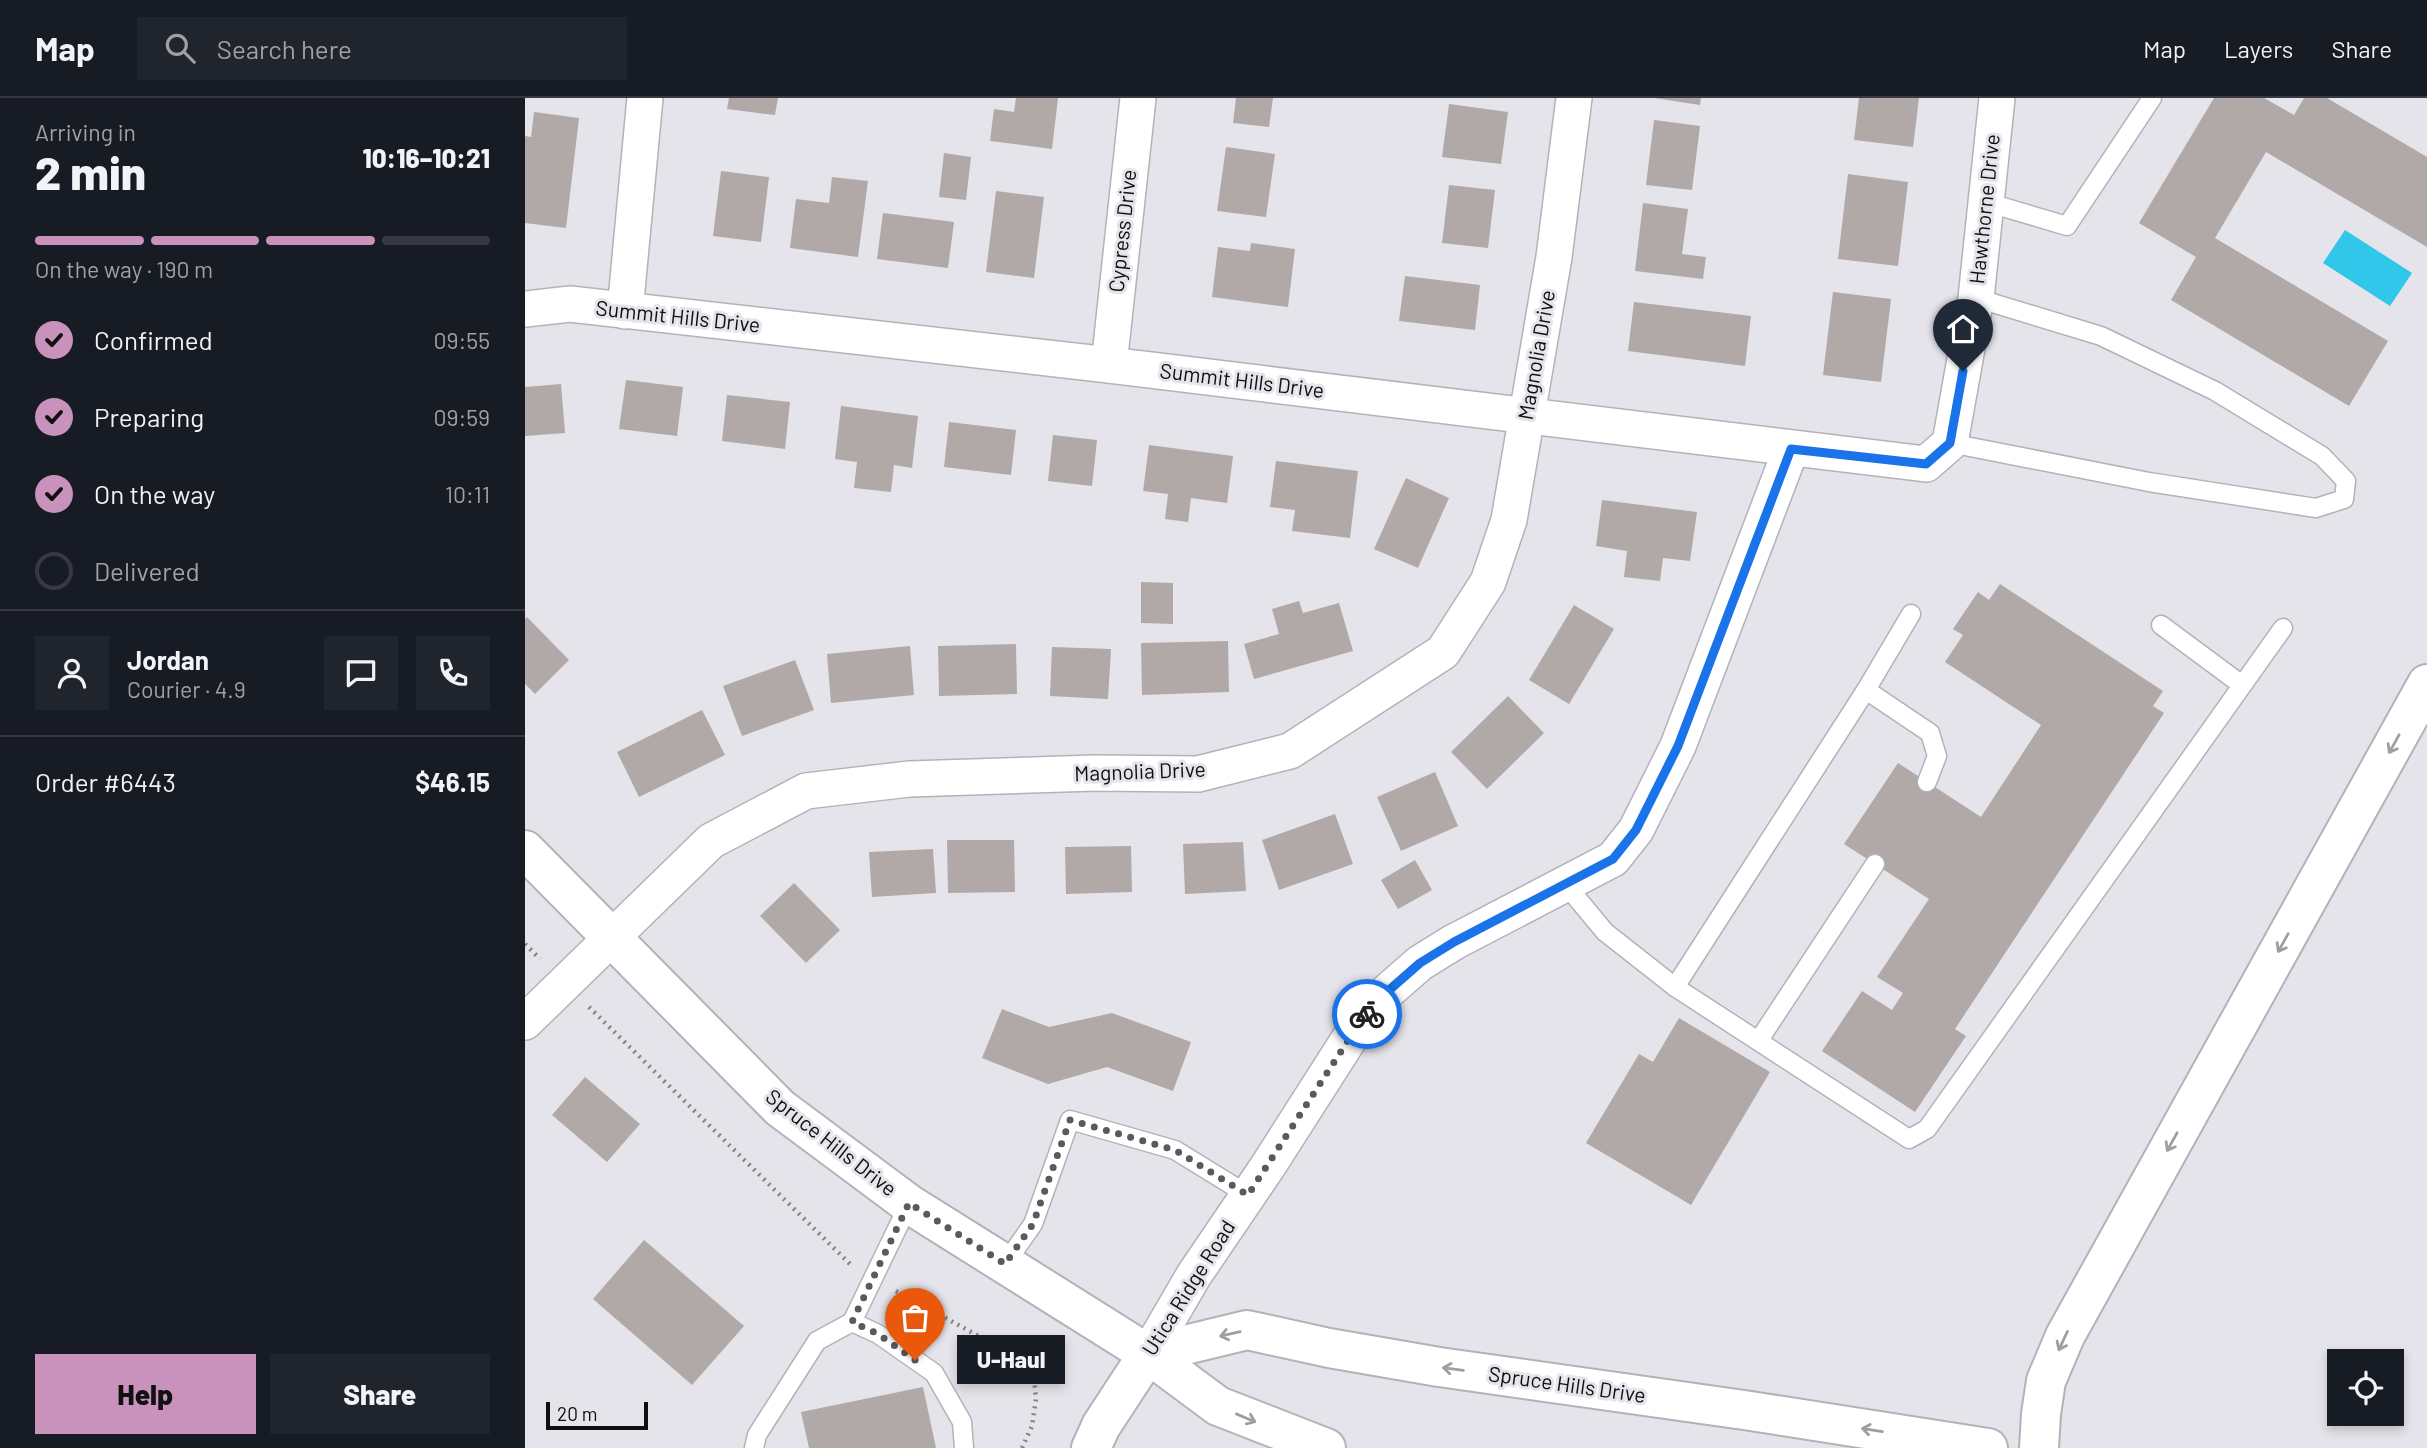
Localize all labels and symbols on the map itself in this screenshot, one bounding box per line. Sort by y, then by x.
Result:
street label: Hawthorne Drive [1963,133,2004,285]
street label: Cypress Drive [1103,168,1140,294]
street label: Magnolia Drive [1512,288,1559,422]
street label: Summit Hills Drive [595,294,762,337]
pin [1933,299,1993,371]
street label: Summit Hills Drive [1159,357,1326,402]
one-way arrow [2387,733,2400,754]
street label: Magnolia Drive [1074,756,1206,785]
one-way arrow [2276,932,2290,952]
courier [1332,979,1402,1049]
street label: Spruce Hills Drive [762,1083,902,1201]
one-way arrow [2165,1131,2179,1151]
street label: Utica Ridge Road [1136,1215,1239,1360]
pin [885,1288,945,1360]
one-way arrow [1219,1328,1242,1341]
one-way arrow [2056,1330,2070,1351]
callout: U-Haul [957,1336,1065,1384]
street label: Spruce Hills Drive [1487,1360,1648,1407]
one-way arrow [1442,1362,1465,1375]
scale bar [546,1399,647,1431]
one-way arrow [1235,1412,1256,1425]
one-way arrow [1861,1423,1884,1436]

